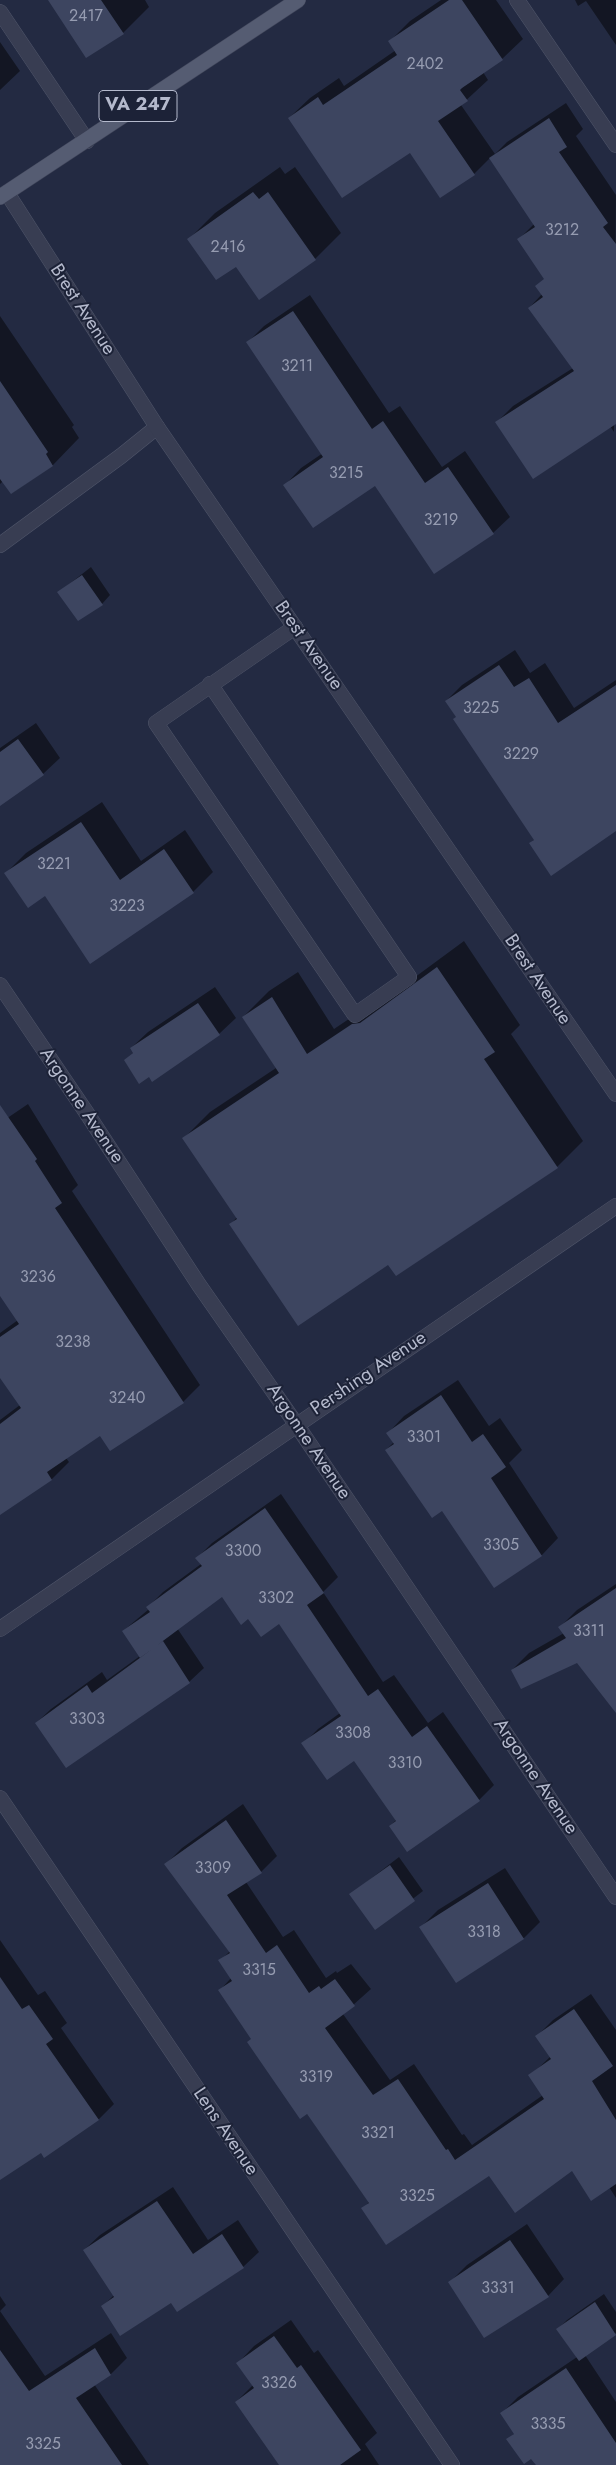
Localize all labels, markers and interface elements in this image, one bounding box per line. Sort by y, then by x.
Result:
house number: 2417 [69,7,103,27]
house number: 2402 [406,55,444,75]
road number: VA 247 [99,90,177,122]
house number: 3212 [545,221,579,241]
house number: 2416 [211,238,245,258]
street label: Brest Avenue [44,260,120,360]
house number: 3211 [281,357,313,377]
house number: 3215 [329,464,363,484]
house number: 3219 [424,511,458,531]
street label: Brest Avenue [269,597,347,695]
house number: 3225 [463,699,499,719]
house number: 3229 [503,745,539,765]
house number: 3221 [37,855,71,875]
house number: 3223 [109,897,145,917]
street label: Brest Avenue [499,931,575,1029]
street label: Argonne Avenue [34,1044,128,1168]
house number: 3236 [20,1268,56,1288]
street label: Pershing Avenue [307,1327,431,1421]
house number: 3238 [55,1333,91,1353]
street label: Argonne Avenue [261,1380,355,1504]
house number: 3240 [109,1389,145,1409]
house number: 3301 [407,1428,441,1448]
house number: 3305 [483,1536,519,1556]
house number: 3300 [225,1542,261,1562]
house number: 3302 [258,1589,294,1609]
house number: 3311 [573,1622,605,1642]
house number: 3303 [69,1710,105,1730]
street label: Argonne Avenue [488,1715,582,1839]
house number: 3308 [335,1724,371,1744]
house number: 3310 [388,1754,422,1774]
house number: 3309 [195,1859,231,1879]
house number: 3318 [467,1923,501,1943]
house number: 3315 [242,1961,276,1981]
house number: 3319 [299,2068,333,2088]
street label: Lens Avenue [187,2084,263,2180]
house number: 3321 [361,2124,395,2144]
house number: 3325 [399,2187,435,2207]
house number: 3331 [481,2279,515,2299]
house number: 3326 [261,2374,297,2394]
house number: 3335 [530,2415,566,2435]
house number: 3325 [25,2435,61,2455]

